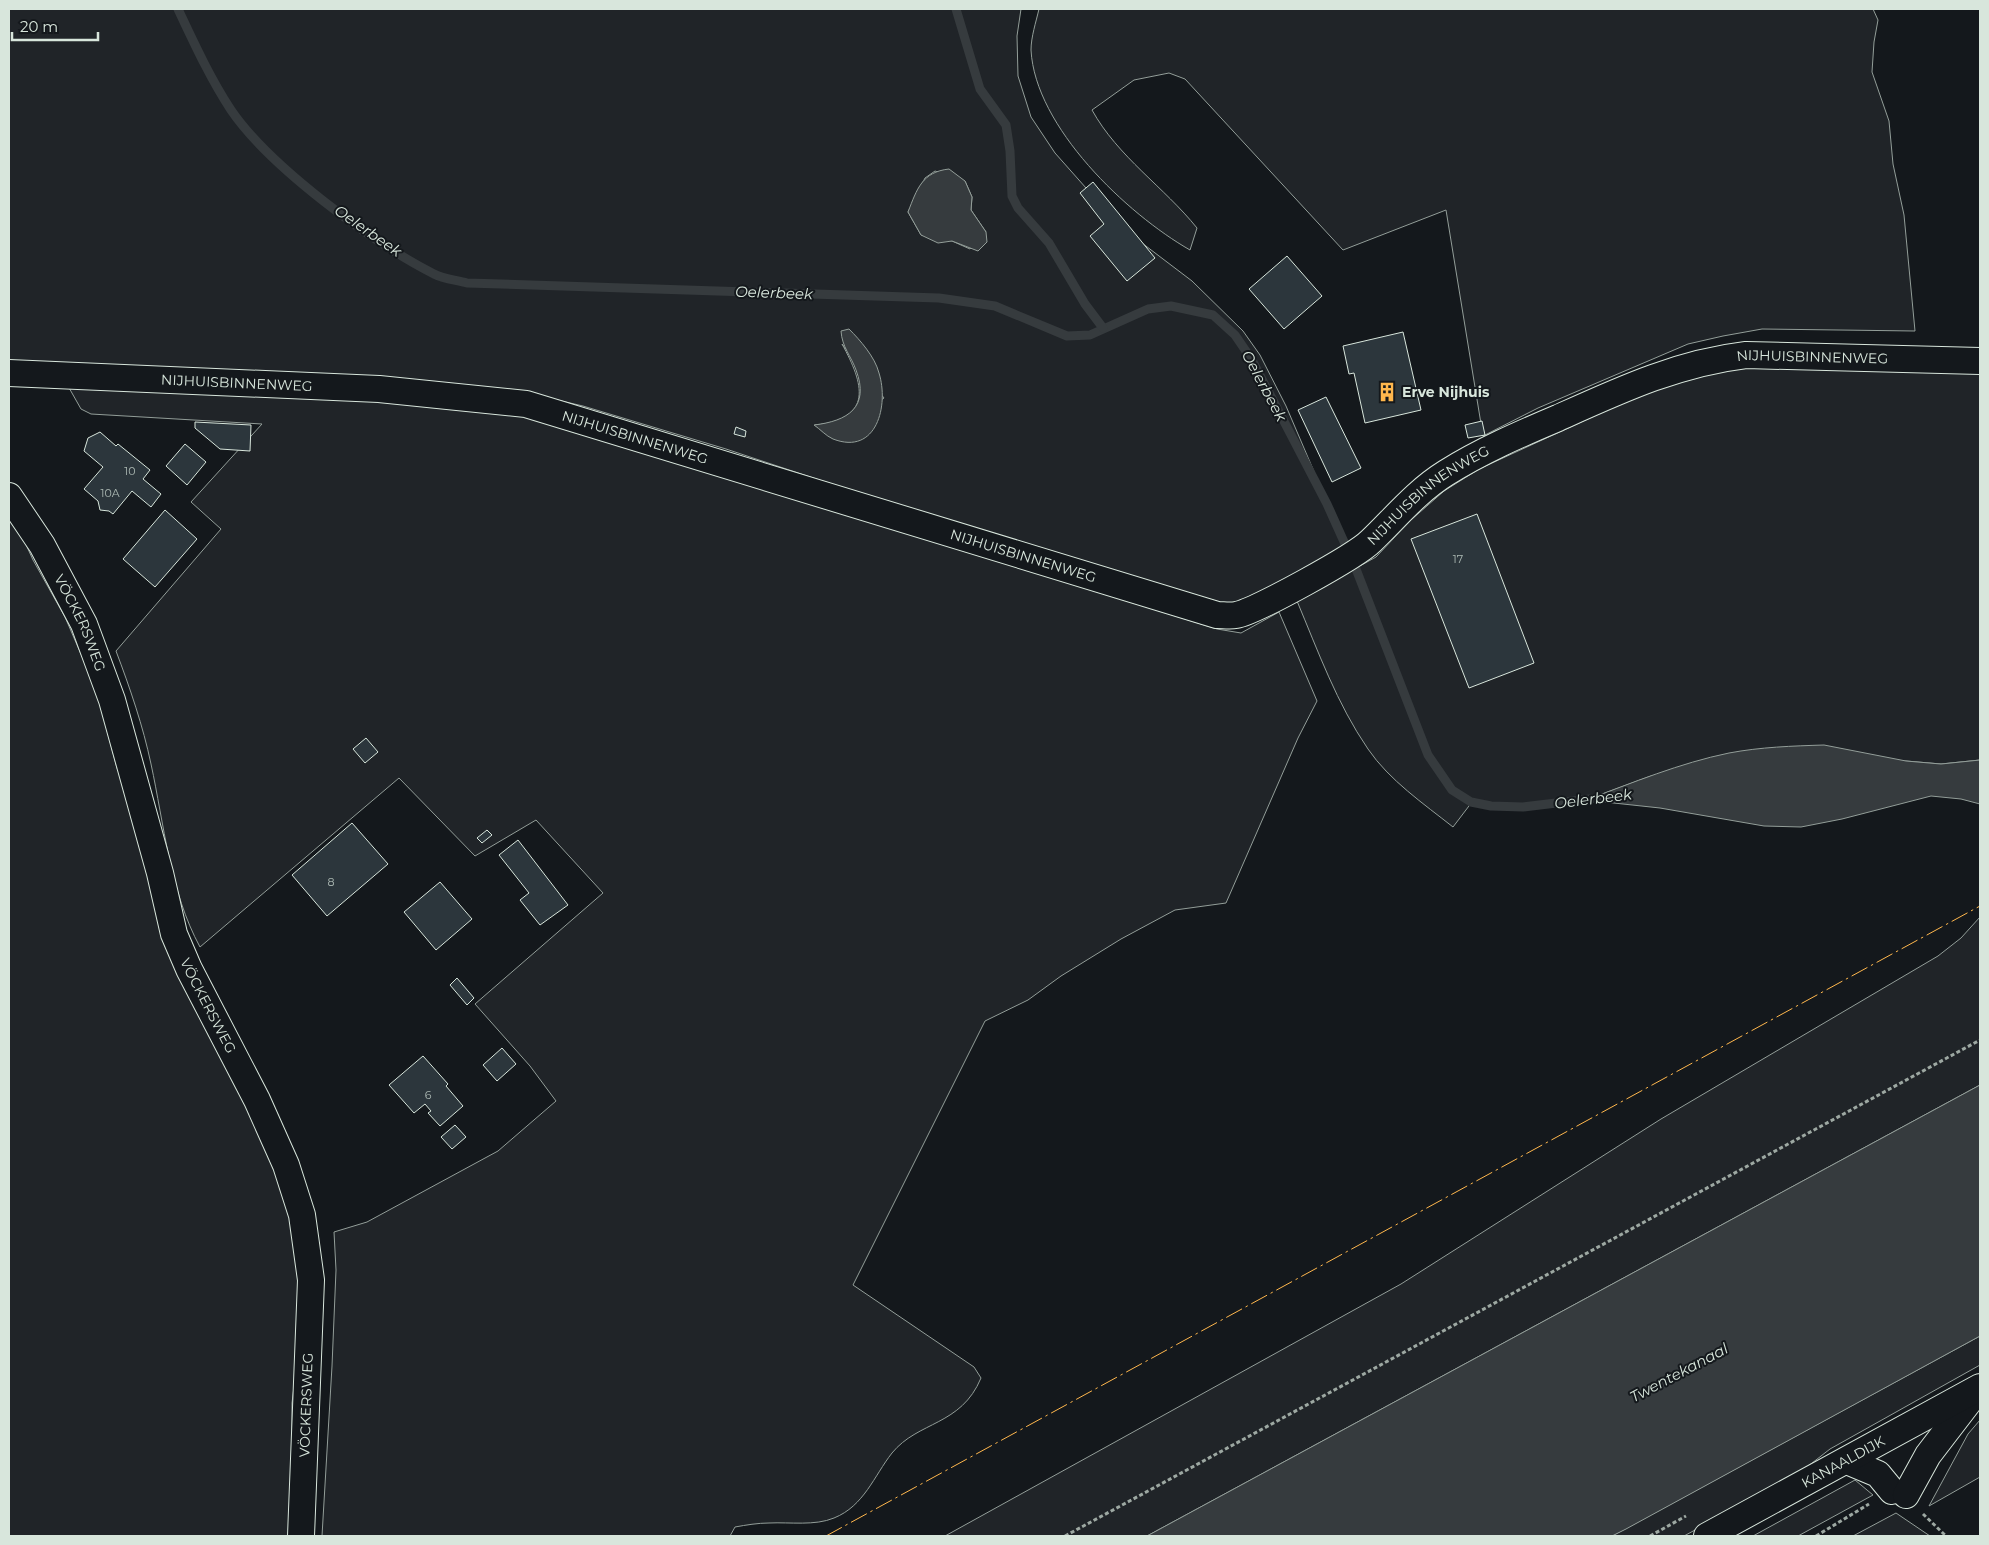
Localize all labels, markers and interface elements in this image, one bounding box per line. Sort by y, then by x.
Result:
scale bar [12,10,99,42]
text: 20 m [20,17,58,36]
water label: Oelerbeek [331,200,407,261]
water label: Oelerbeek [735,282,814,303]
street label: NIJHUISBINNENWEG [1735,346,1888,368]
water label: Oelerbeek [1238,347,1292,426]
street label: NIJHUISBINNENWEG [161,371,313,395]
building icon: Erve Nijhuis [1376,381,1398,403]
place label: Erve Nijhuis [1402,383,1490,401]
street label: NIJHUISBINNENWEG [560,407,710,468]
street label: NIJHUISBINNENWEG [1363,441,1492,549]
house number: 10 [124,464,136,478]
house number: 10A [100,486,120,500]
street label: NIJHUISBINNENWEG [948,525,1098,587]
house number: 17 [1453,552,1463,566]
street label: VÖCKERSWEG [50,571,110,674]
water label: Oelerbeek [1553,784,1634,813]
house number: 8 [327,875,335,889]
street label: VÖCKERSWEG [176,955,240,1056]
house number: 6 [425,1088,432,1102]
water label: Twentekanaal [1626,1339,1731,1406]
street label: VÖCKERSWEG [295,1352,317,1458]
street label: KANAALDIJK [1798,1432,1888,1492]

